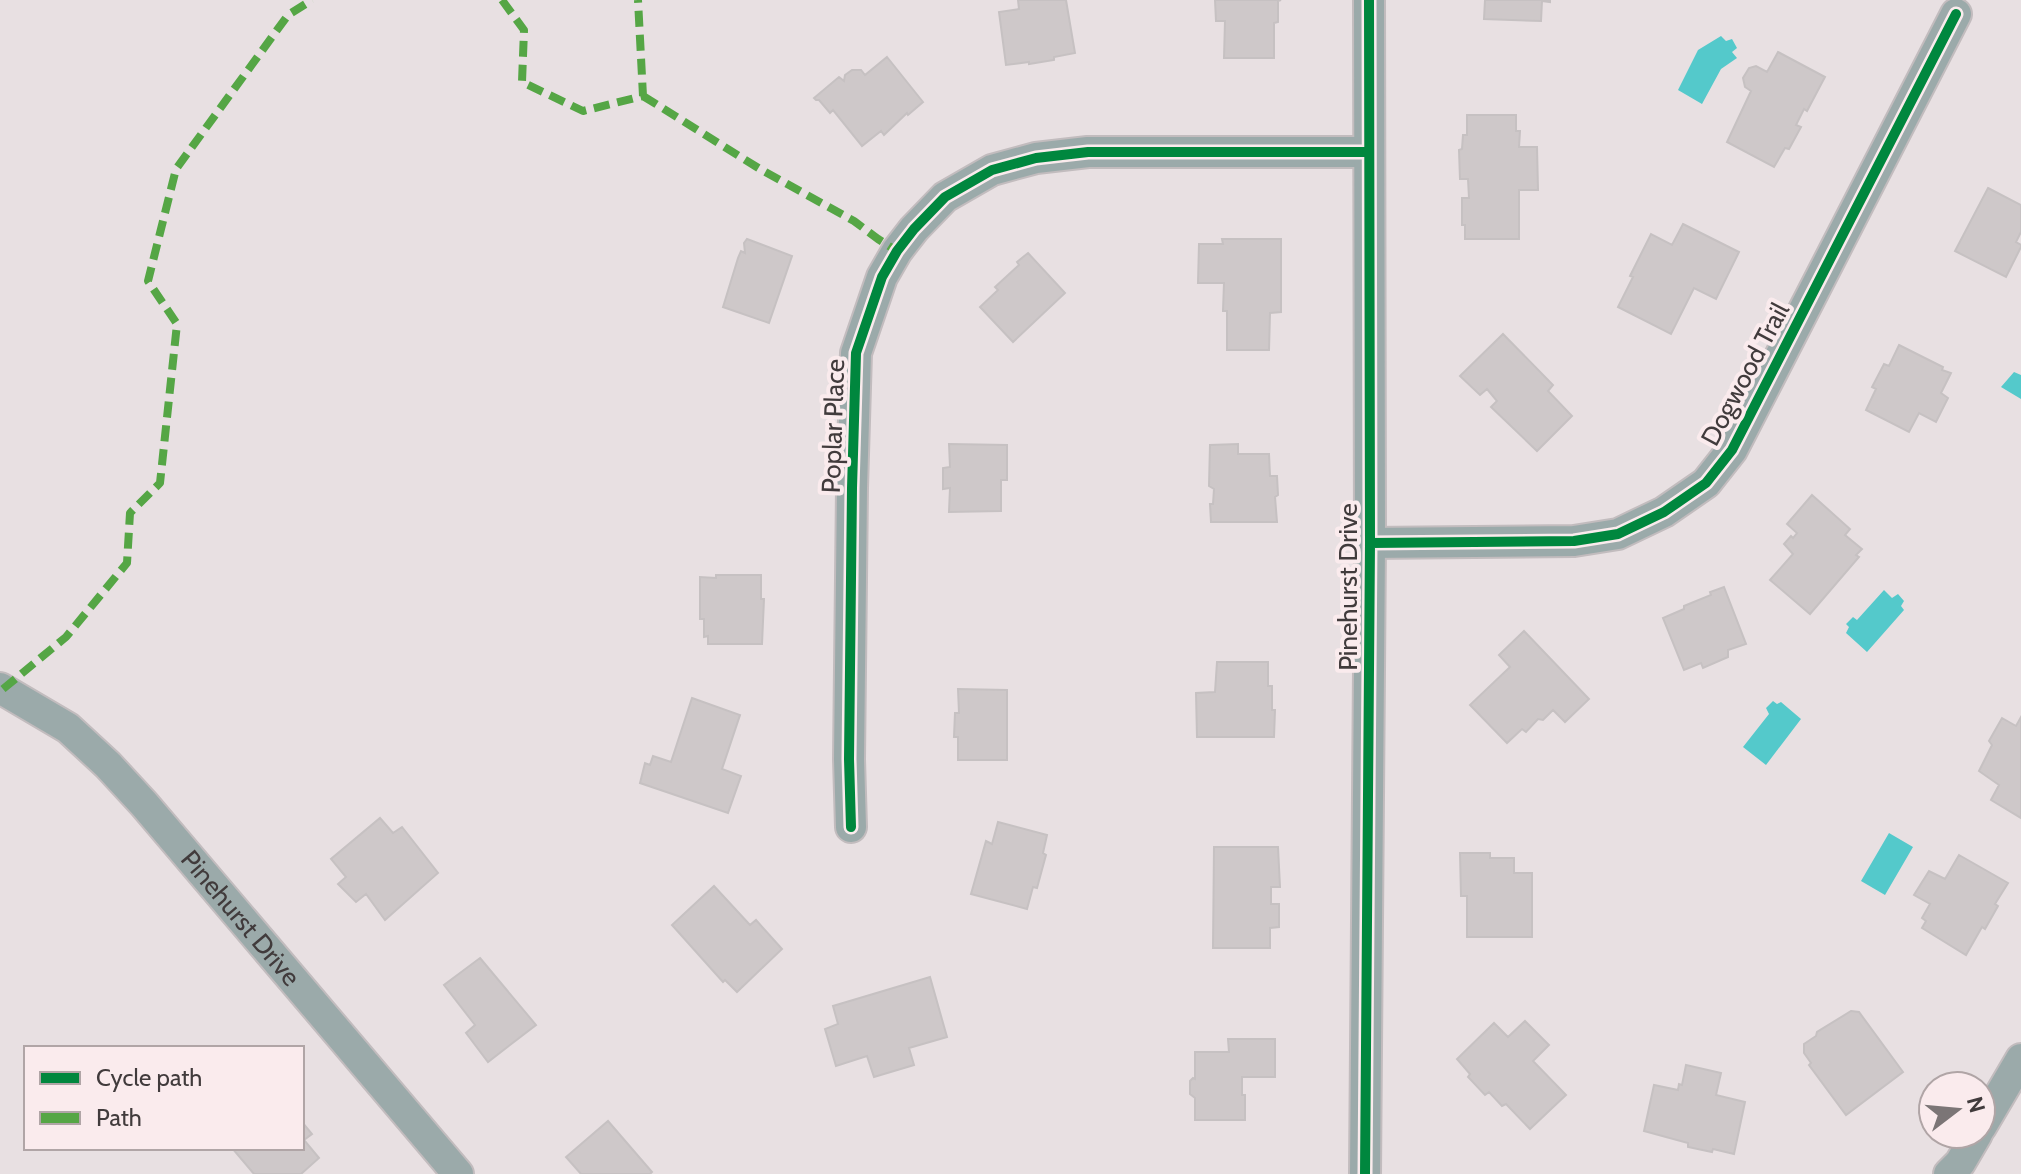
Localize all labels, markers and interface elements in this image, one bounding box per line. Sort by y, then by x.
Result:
street label: Dogwood Trail [1694,297,1796,451]
street label: Poplar Place [815,358,851,494]
street label: Pinehurst Drive [1332,503,1364,671]
street label: Pinehurst Drive [174,844,307,992]
legend [24,1046,304,1150]
text: Cycle path [96,1063,202,1092]
north arrow [1917,1070,1997,1150]
text: N [1961,1093,1991,1116]
text: Path [96,1103,142,1132]

